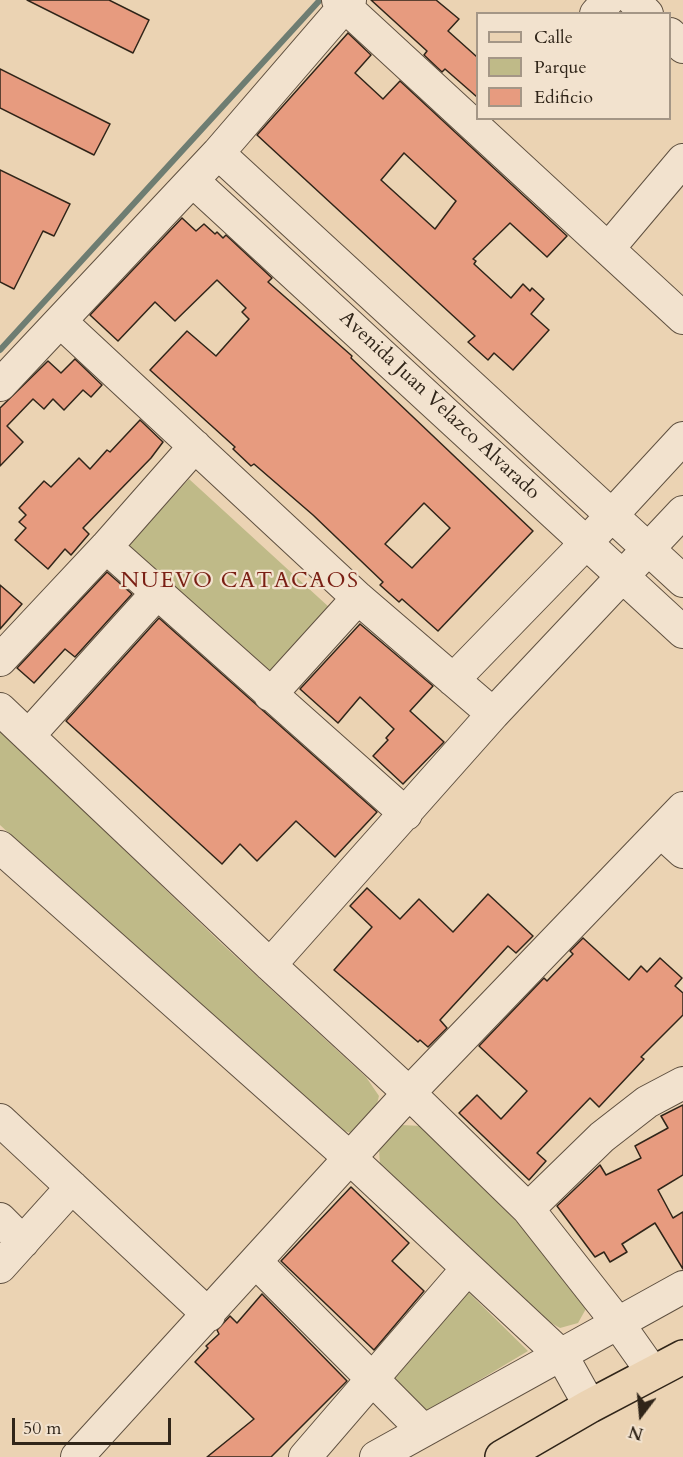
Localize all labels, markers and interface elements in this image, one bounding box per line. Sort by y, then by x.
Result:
legend [476,12,671,120]
text: Calle [534,25,573,50]
text: Parque [534,55,587,80]
text: Edificio [534,85,593,110]
street label: Avenida Juan Velazco Alvarado [334,307,544,505]
district label: NUEVO CATACAOS [120,569,360,595]
north arrow [611,1385,671,1445]
scale bar [15,1406,174,1444]
text: 50 m [23,1416,62,1441]
text: N [626,1420,646,1445]

